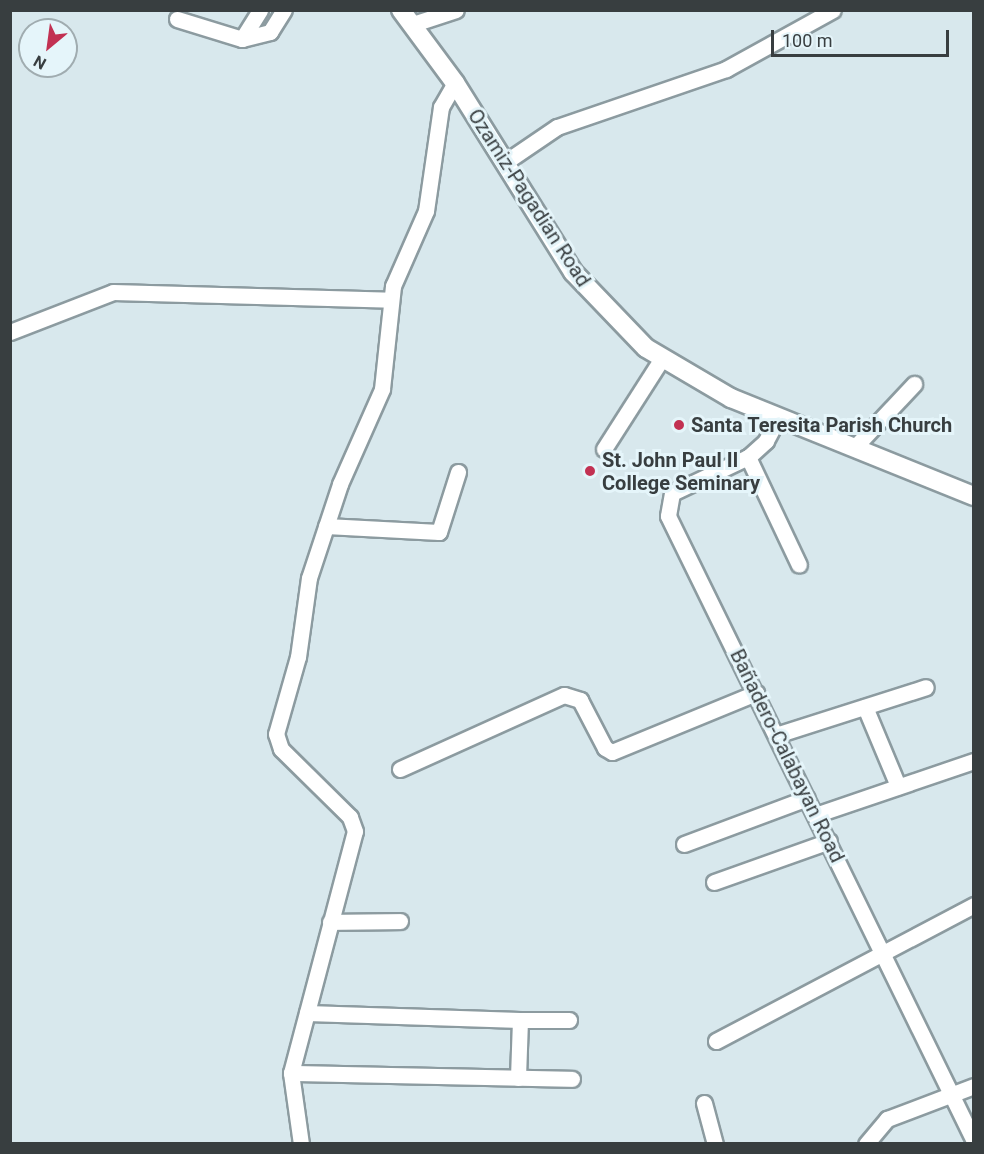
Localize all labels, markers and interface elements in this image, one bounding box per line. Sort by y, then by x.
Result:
north arrow [18,18,78,78]
scale bar [774,18,952,56]
text: 100 m [782,30,833,51]
text: N [30,51,50,73]
street label: Ozamiz-Pagadian Road [463,105,595,291]
place label: Santa Teresita Parish Church [691,413,953,437]
marker: Santa Teresita Parish Church [672,418,686,432]
place label: St. John Paul II College Seminary [602,448,760,495]
marker: St. John Paul II College Seminary [583,464,597,478]
street label: Bañadero-Calabayan Road [725,645,849,867]

